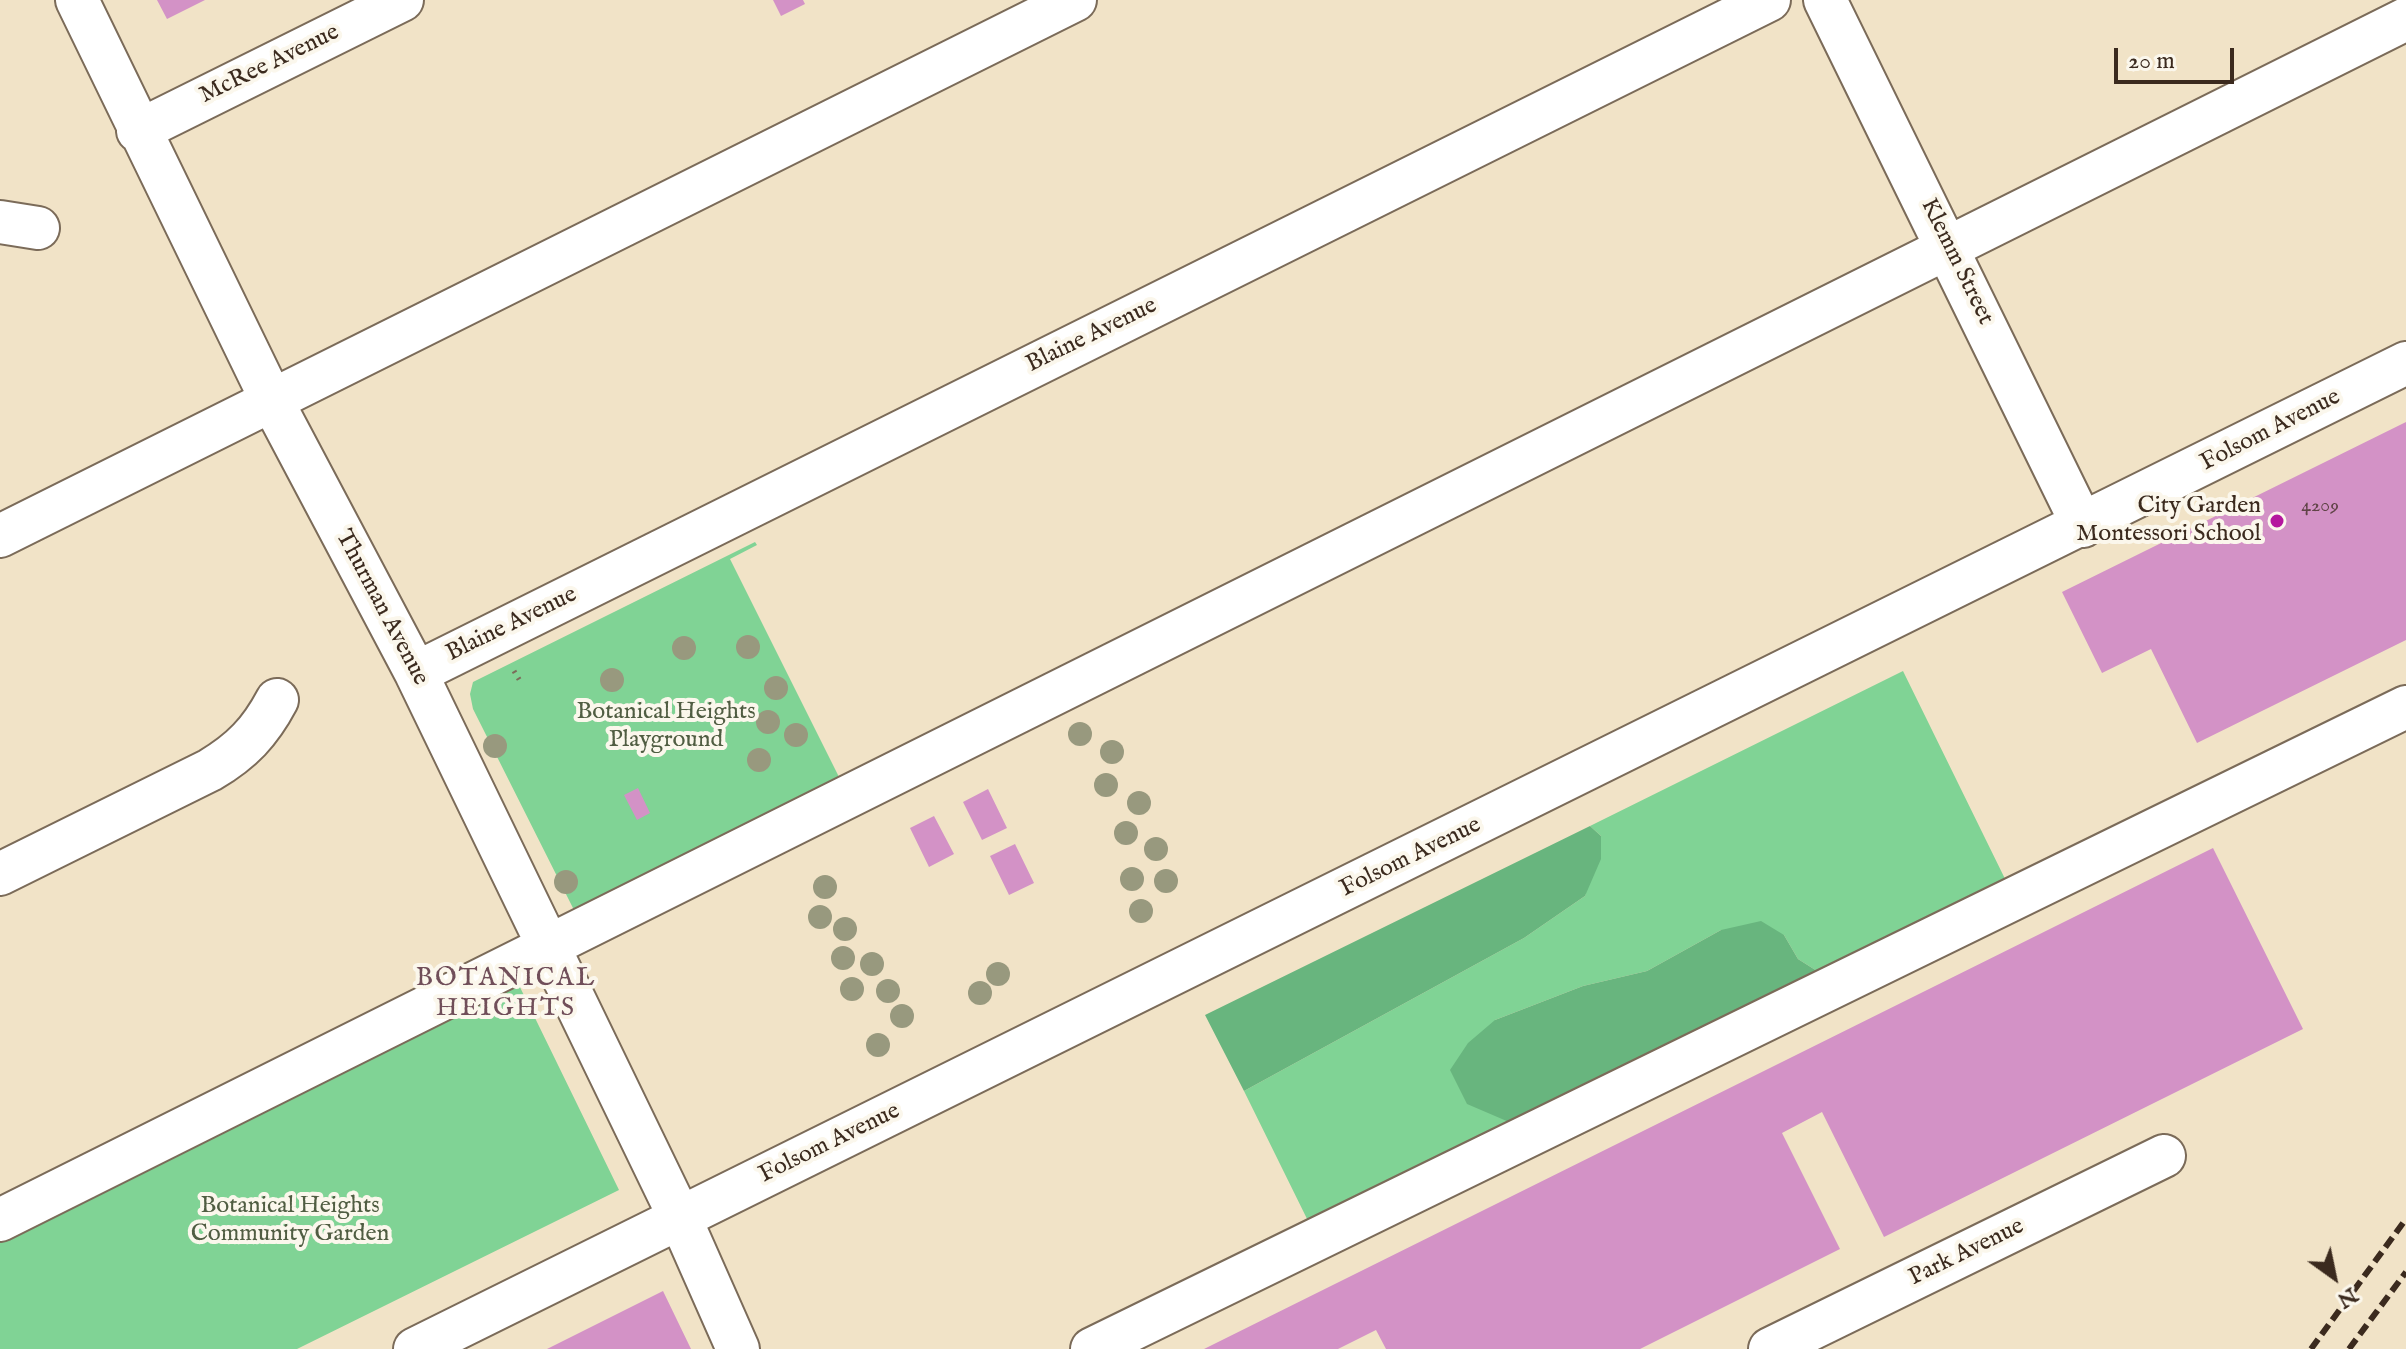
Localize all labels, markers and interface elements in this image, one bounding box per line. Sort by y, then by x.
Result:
street label: McRee Avenue [196,19,344,111]
scale bar [2118,32,2238,82]
text: 20 m [2128,46,2175,77]
street label: Klemm Street [1913,194,1999,330]
street label: Blaine Avenue [1022,292,1162,380]
street label: Folsom Avenue [2196,383,2346,479]
place label: City Garden Montessori School [2076,493,2261,549]
house number: 4209 [2301,495,2339,519]
marker: City Garden Montessori School [2268,512,2286,530]
street label: Thurman Avenue [328,525,434,691]
street label: Blaine Avenue [442,581,582,669]
park label: Botanical Heights Playground [576,699,756,755]
street label: Folsom Avenue [1336,812,1486,904]
district label: BOTANICAL HEIGHTS [416,964,596,1026]
street label: Folsom Avenue [755,1098,905,1190]
park label: Botanical Heights Community Garden [191,1193,389,1249]
street label: Park Avenue [1905,1213,2029,1293]
north arrow [2294,1237,2374,1317]
text: N [2331,1280,2363,1314]

